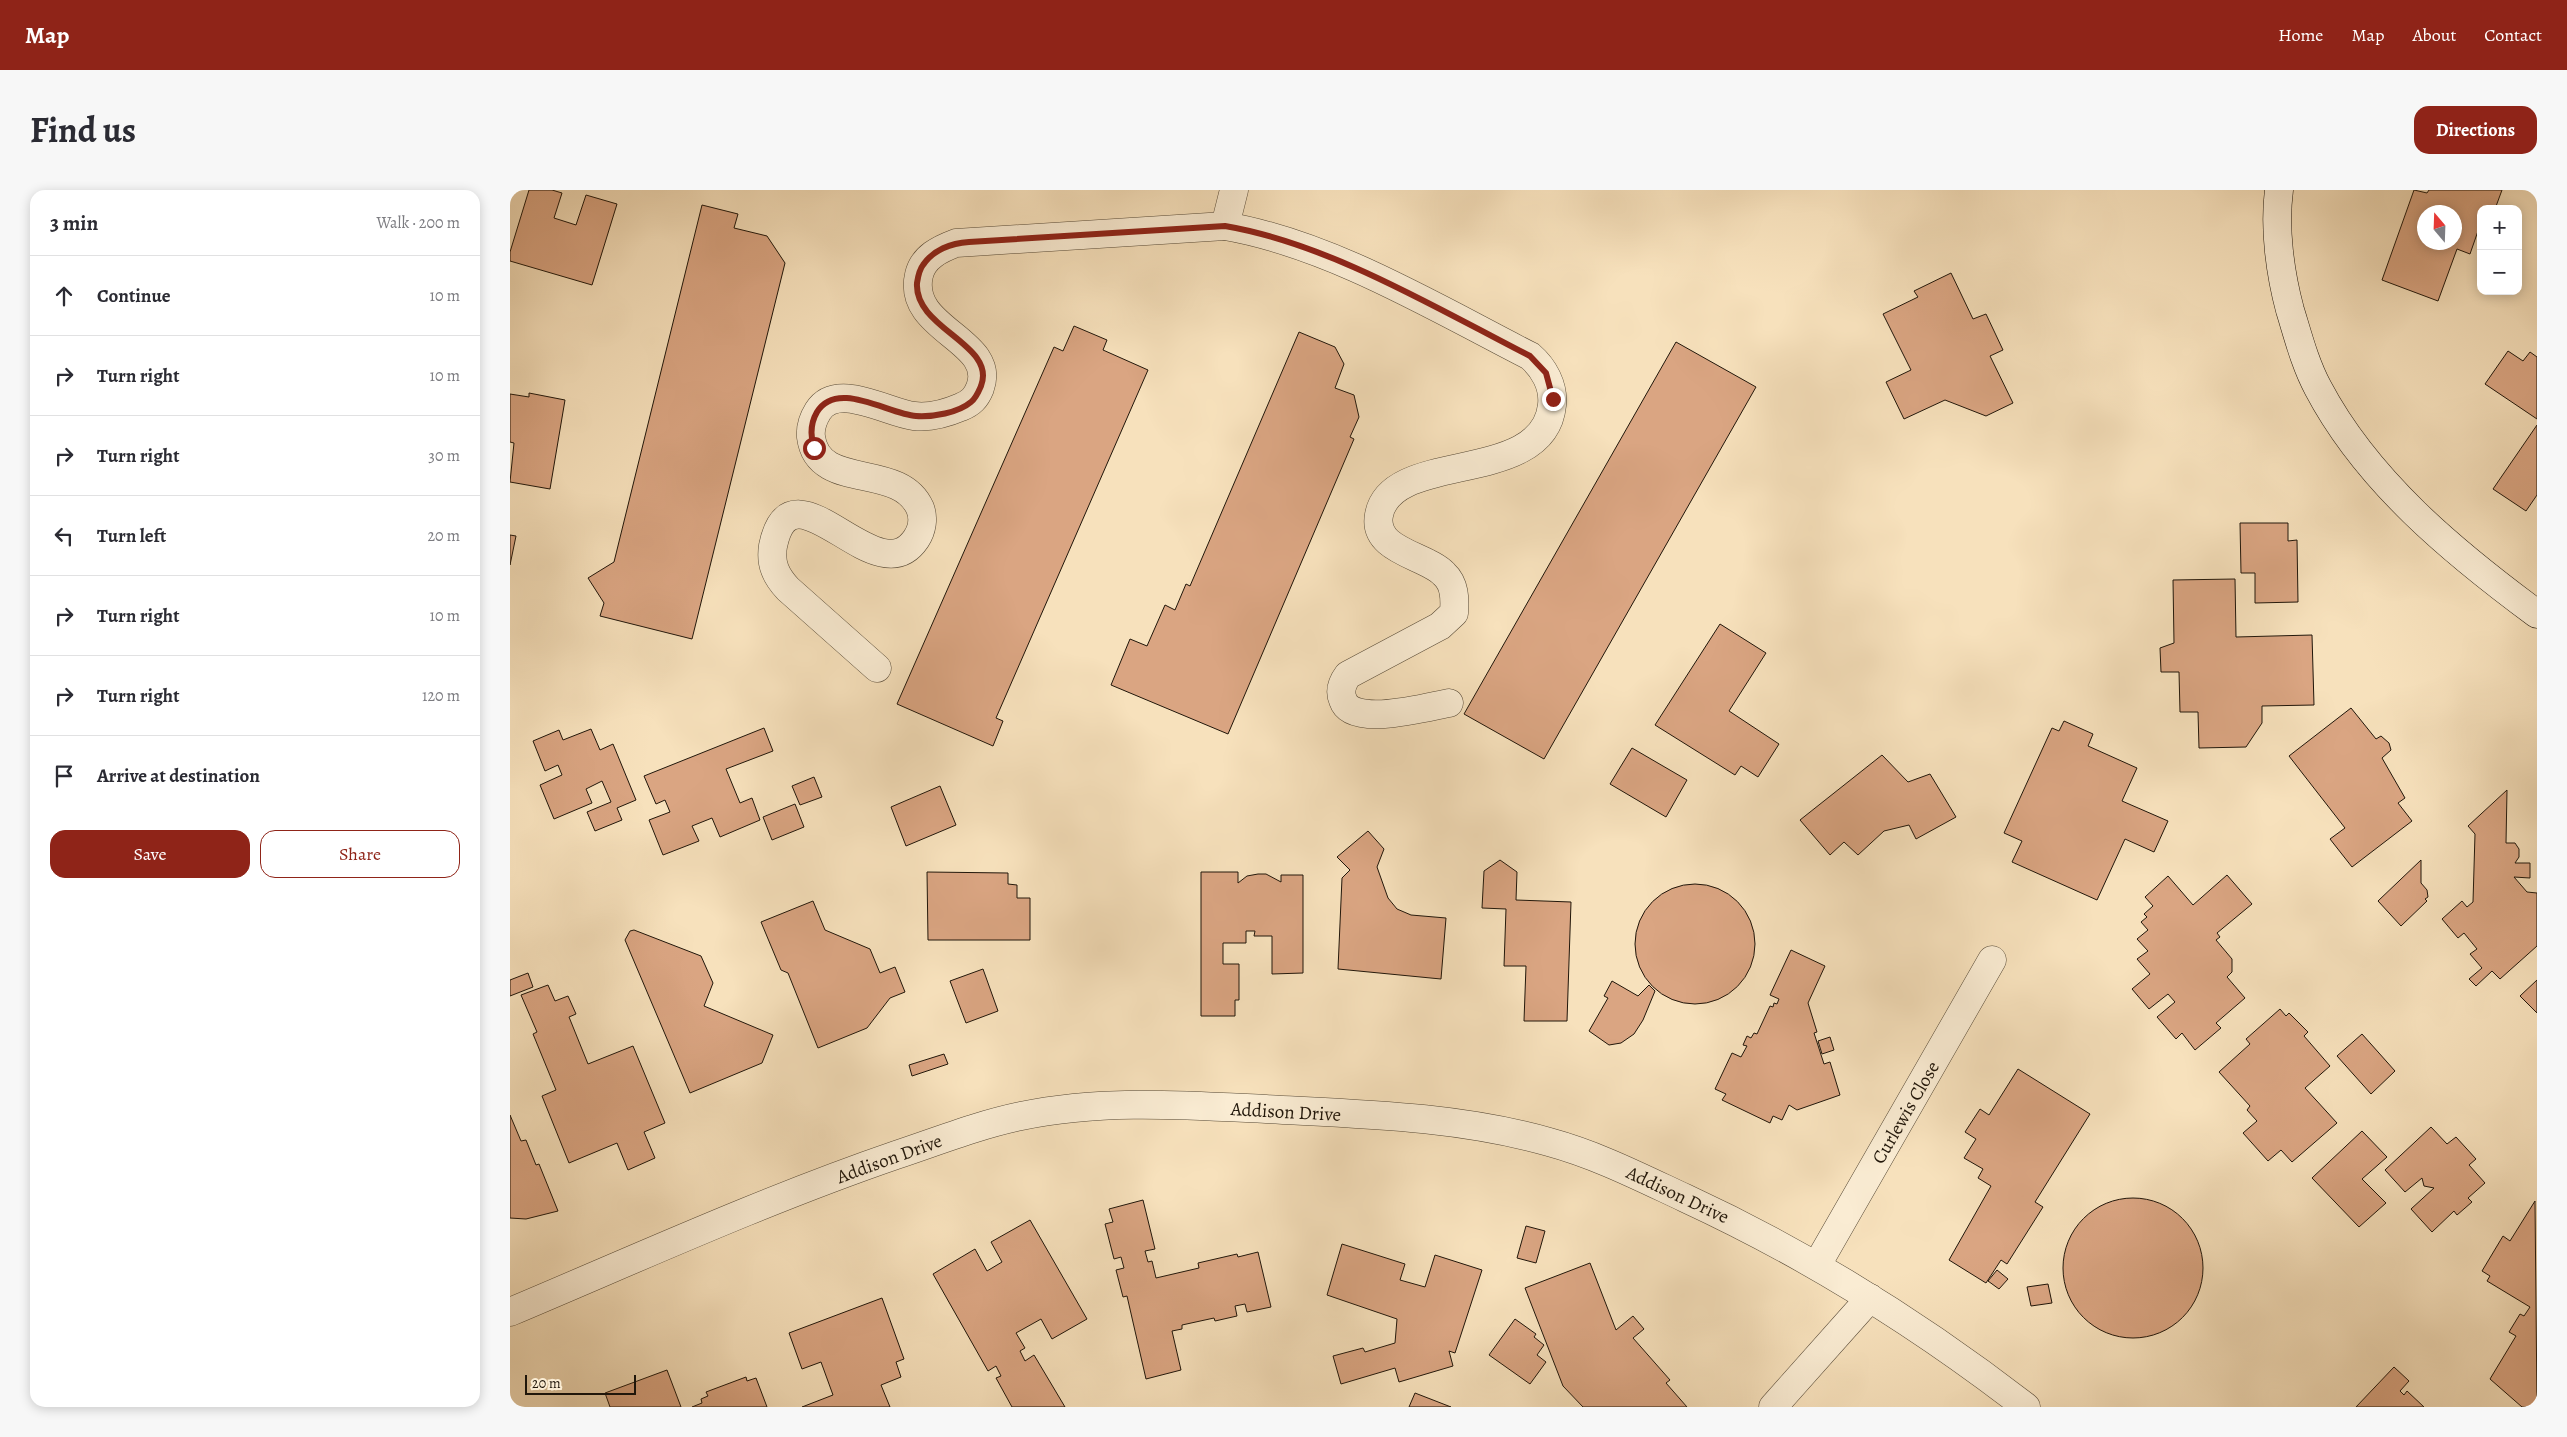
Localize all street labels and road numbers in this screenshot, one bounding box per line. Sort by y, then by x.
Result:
street label: Curlewis Close [1866,1056,1946,1169]
street label: Addison Drive [1229,1096,1342,1128]
street label: Addison Drive [832,1128,946,1190]
street label: Addison Drive [1621,1159,1733,1230]

